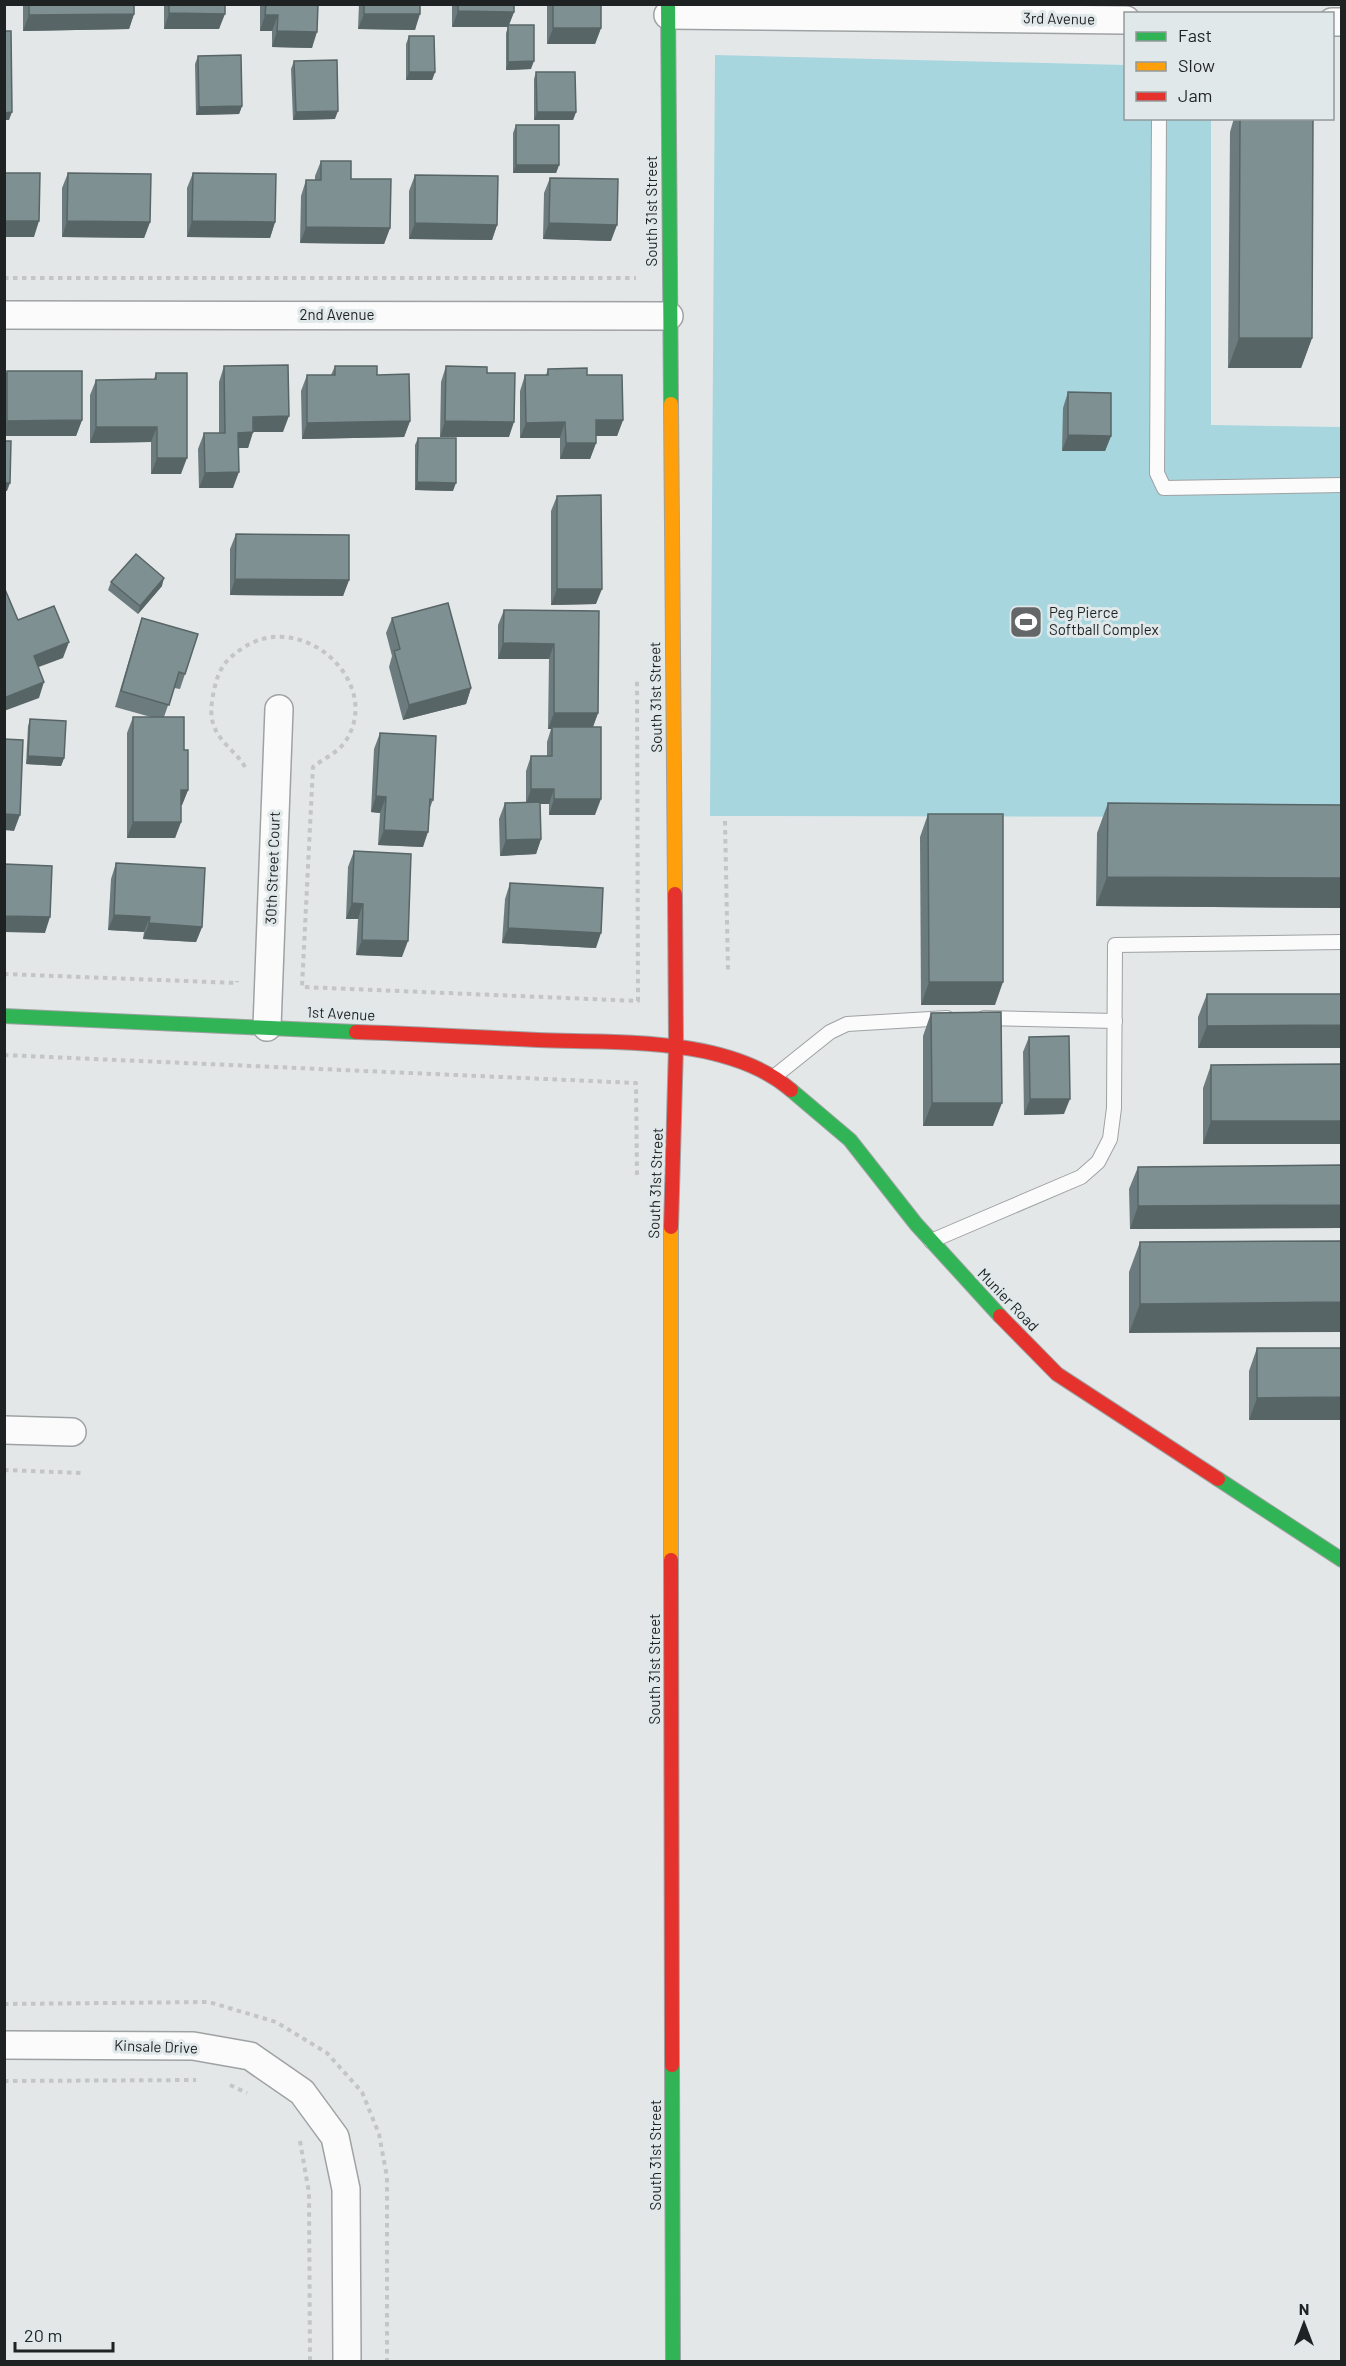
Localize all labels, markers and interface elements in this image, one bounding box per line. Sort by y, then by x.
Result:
street label: 3rd Avenue [1023,8,1095,28]
legend [1124,12,1334,120]
text: Fast [1178,24,1212,46]
text: Slow [1178,54,1215,76]
text: Jam [1178,84,1212,106]
street label: South 31st Street [642,155,660,267]
street label: 2nd Avenue [300,305,374,323]
place label: Peg Pierce Softball Complex [1049,603,1159,638]
sports icon: Peg Pierce Softball Complex [1008,604,1044,640]
street label: South 31st Street [645,641,665,753]
street label: 30th Street Court [261,811,283,925]
street label: 1st Avenue [306,1002,376,1024]
street label: South 31st Street [644,1127,666,1239]
street label: Munier Road [974,1264,1043,1334]
street label: South 31st Street [645,1613,663,1725]
street label: Kinsale Drive [114,2036,198,2056]
street label: South 31st Street [646,2099,664,2211]
north arrow [1274,2294,1334,2354]
text: N [1299,2299,1309,2318]
scale bar [15,2315,112,2353]
text: 20 m [24,2324,62,2346]

